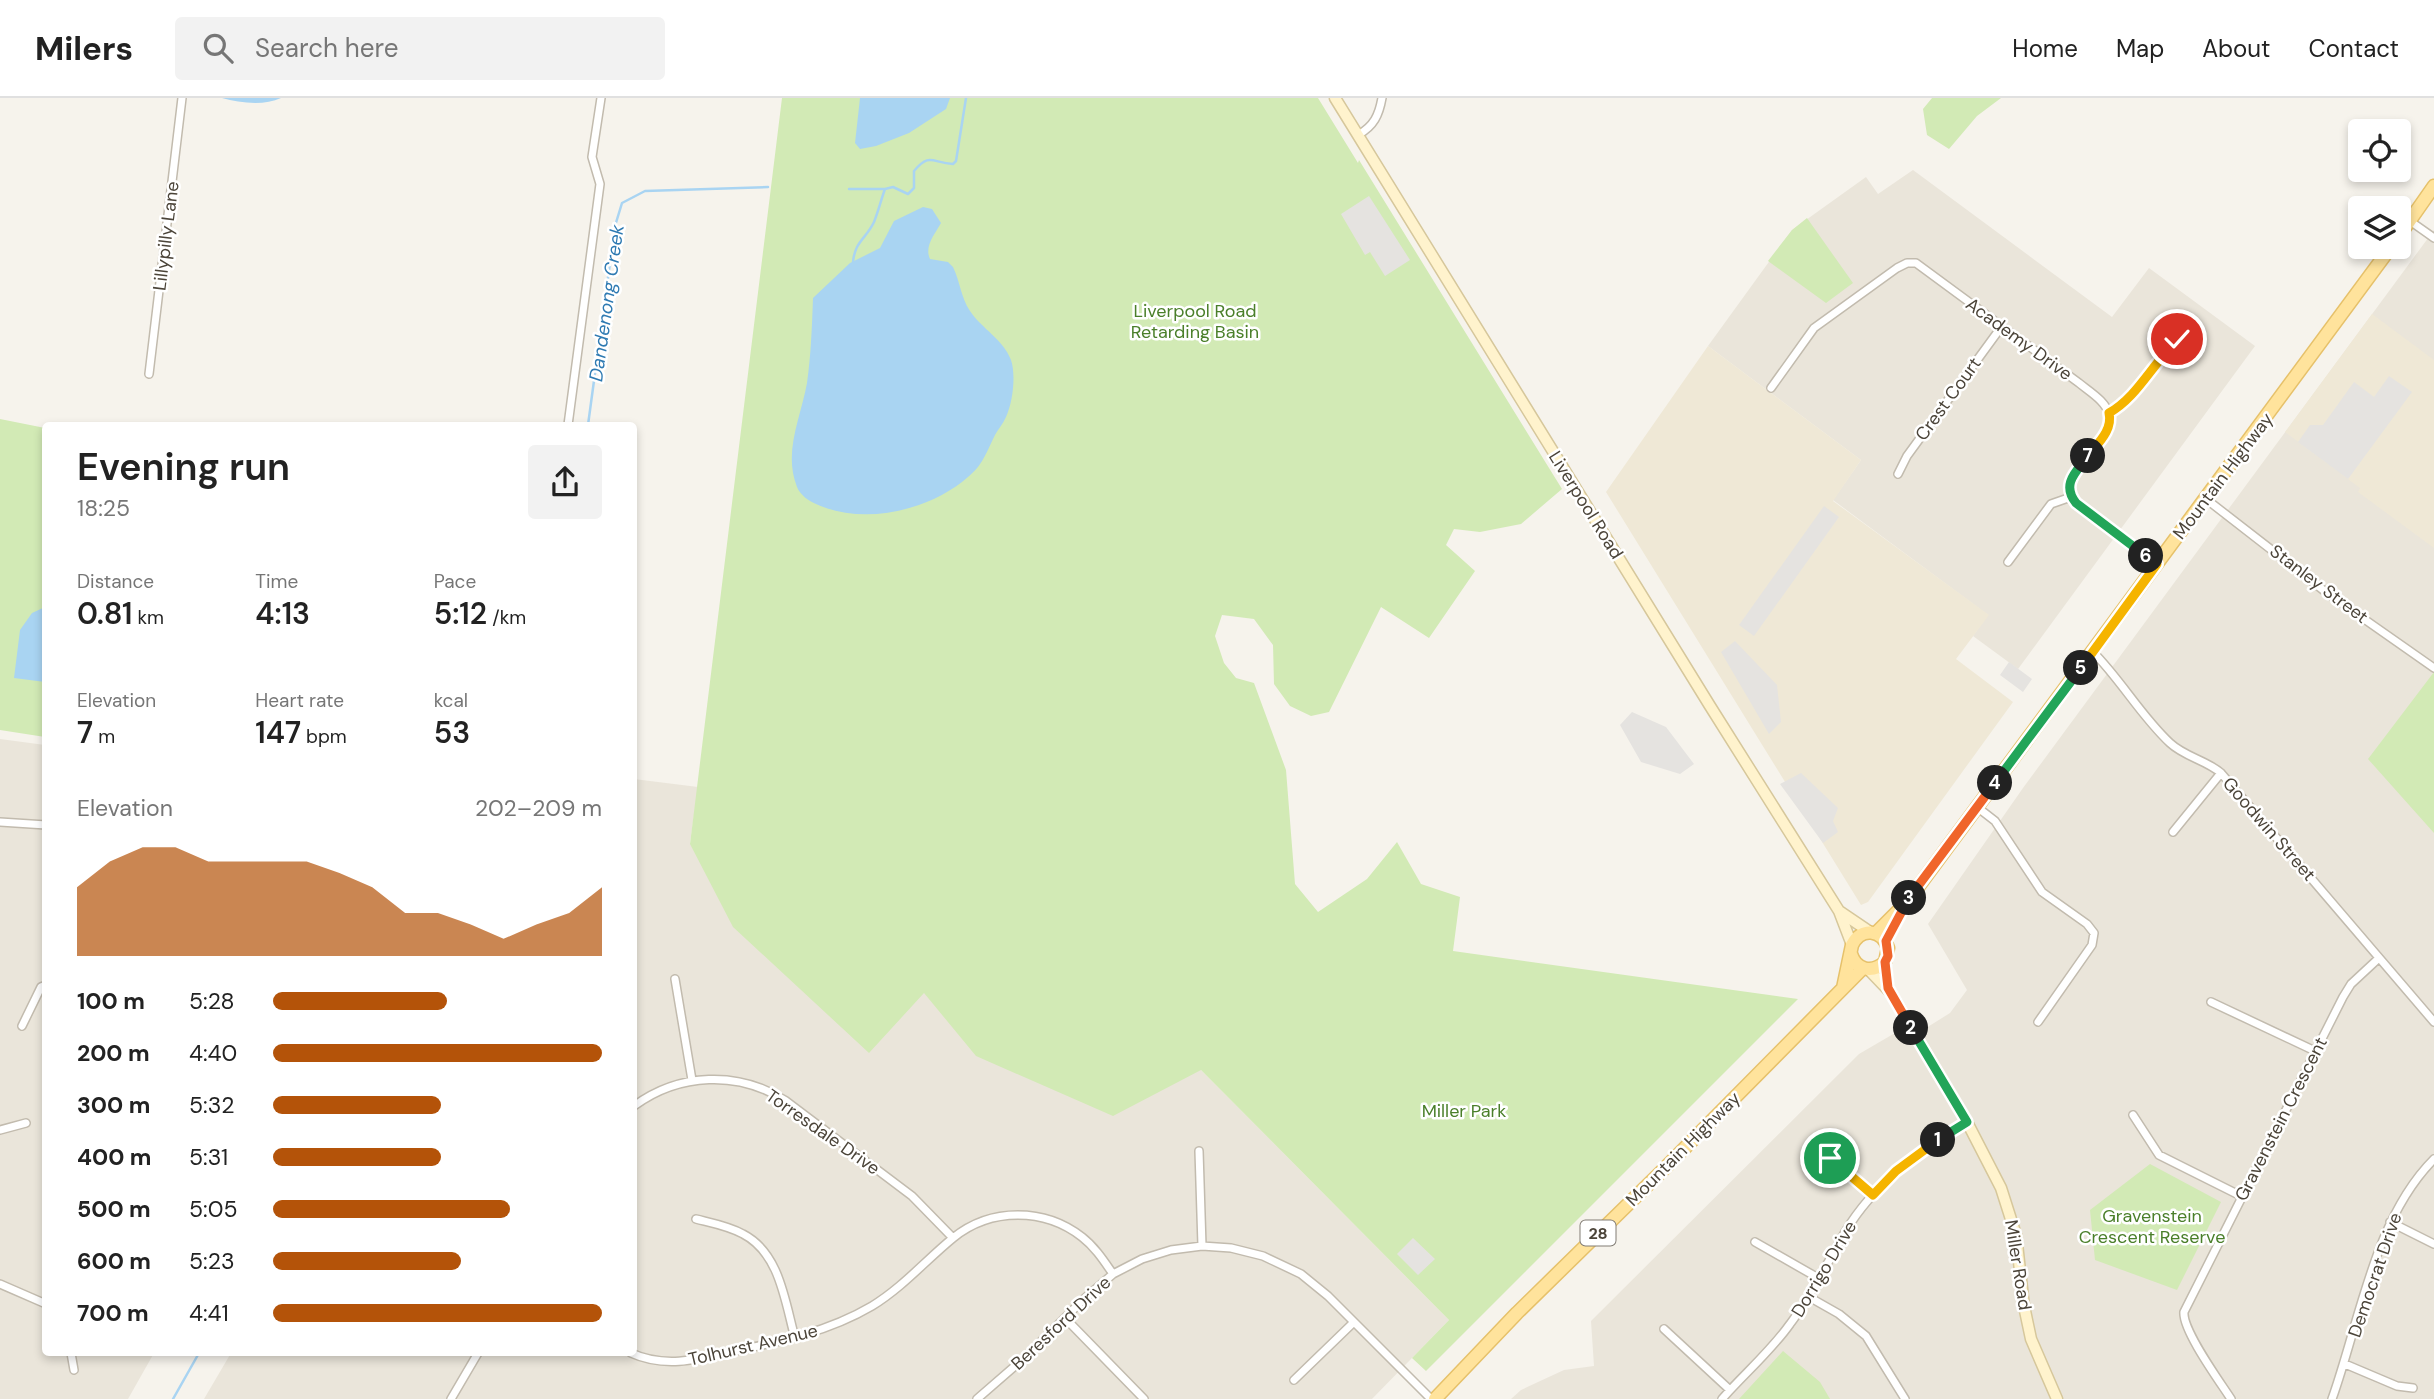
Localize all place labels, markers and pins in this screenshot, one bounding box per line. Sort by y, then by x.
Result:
pin [2147,309,2207,369]
pin: 7 [2070,438,2106,474]
pin: 6 [2128,538,2164,574]
pin: 5 [2064,650,2098,686]
pin: 4 [1978,766,2012,800]
pin: 3 [1892,880,1926,916]
pin: 2 [1894,1010,1928,1046]
pin: 1 [1920,1122,1955,1158]
pin [1800,1128,1860,1188]

